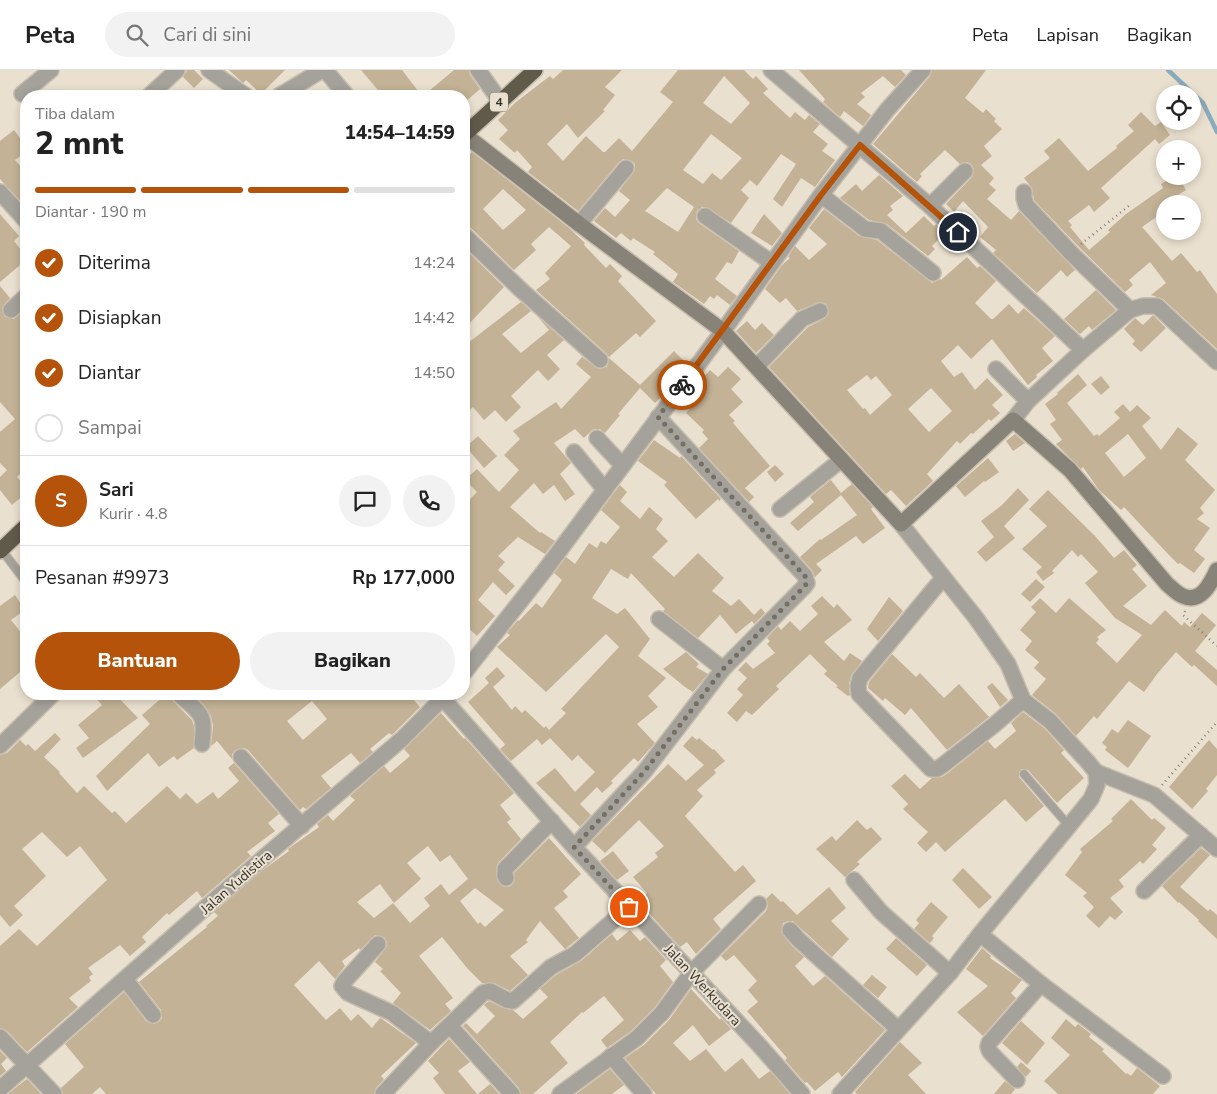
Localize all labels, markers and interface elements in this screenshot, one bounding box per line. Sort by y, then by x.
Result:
search box [105,12,455,57]
text: Peta [25,19,75,51]
icon: search [123,21,151,49]
text: Cari di sini [163,22,251,48]
text: Peta [972,23,1008,47]
text: Lapisan [1036,23,1099,47]
text: Bagikan [1127,23,1192,47]
map controls [1156,85,1201,240]
button: locate [1156,85,1201,130]
road number: 4 [490,92,508,112]
text: Tiba dalam [35,103,115,125]
text: 14:54–14:59 [344,120,455,146]
text: 2 mnt [35,122,124,165]
button: + [1156,140,1201,185]
button: − [1156,195,1201,240]
text: Diantar · 190 m [35,201,146,223]
pin [937,211,979,253]
icon: home [944,218,972,246]
icon: check [35,249,63,277]
text: Diterima [78,250,151,276]
text: 14:24 [413,252,455,274]
icon: check [35,304,63,332]
text: Disiapkan [78,305,161,331]
text: 14:42 [413,307,455,329]
icon: check [35,359,63,387]
text: Diantar [78,360,141,386]
courier [657,360,707,410]
text: 14:50 [413,362,455,384]
icon: bike [668,371,696,399]
text: Sampai [78,415,142,441]
button: chat [339,475,391,527]
button: phone [403,475,455,527]
text: Sari [99,477,134,503]
text: S [55,488,67,514]
text: Kurir · 4.8 [99,503,168,525]
text: Pesanan #9973 [35,565,169,591]
text: Rp 177,000 [352,565,455,591]
button: Bantuan [35,632,240,690]
button: Bagikan [250,632,455,690]
street label: Jalan Yudistira [196,846,276,919]
pin [608,886,650,928]
icon: bag [615,893,643,921]
street label: Jalan Werkudara [659,940,745,1030]

